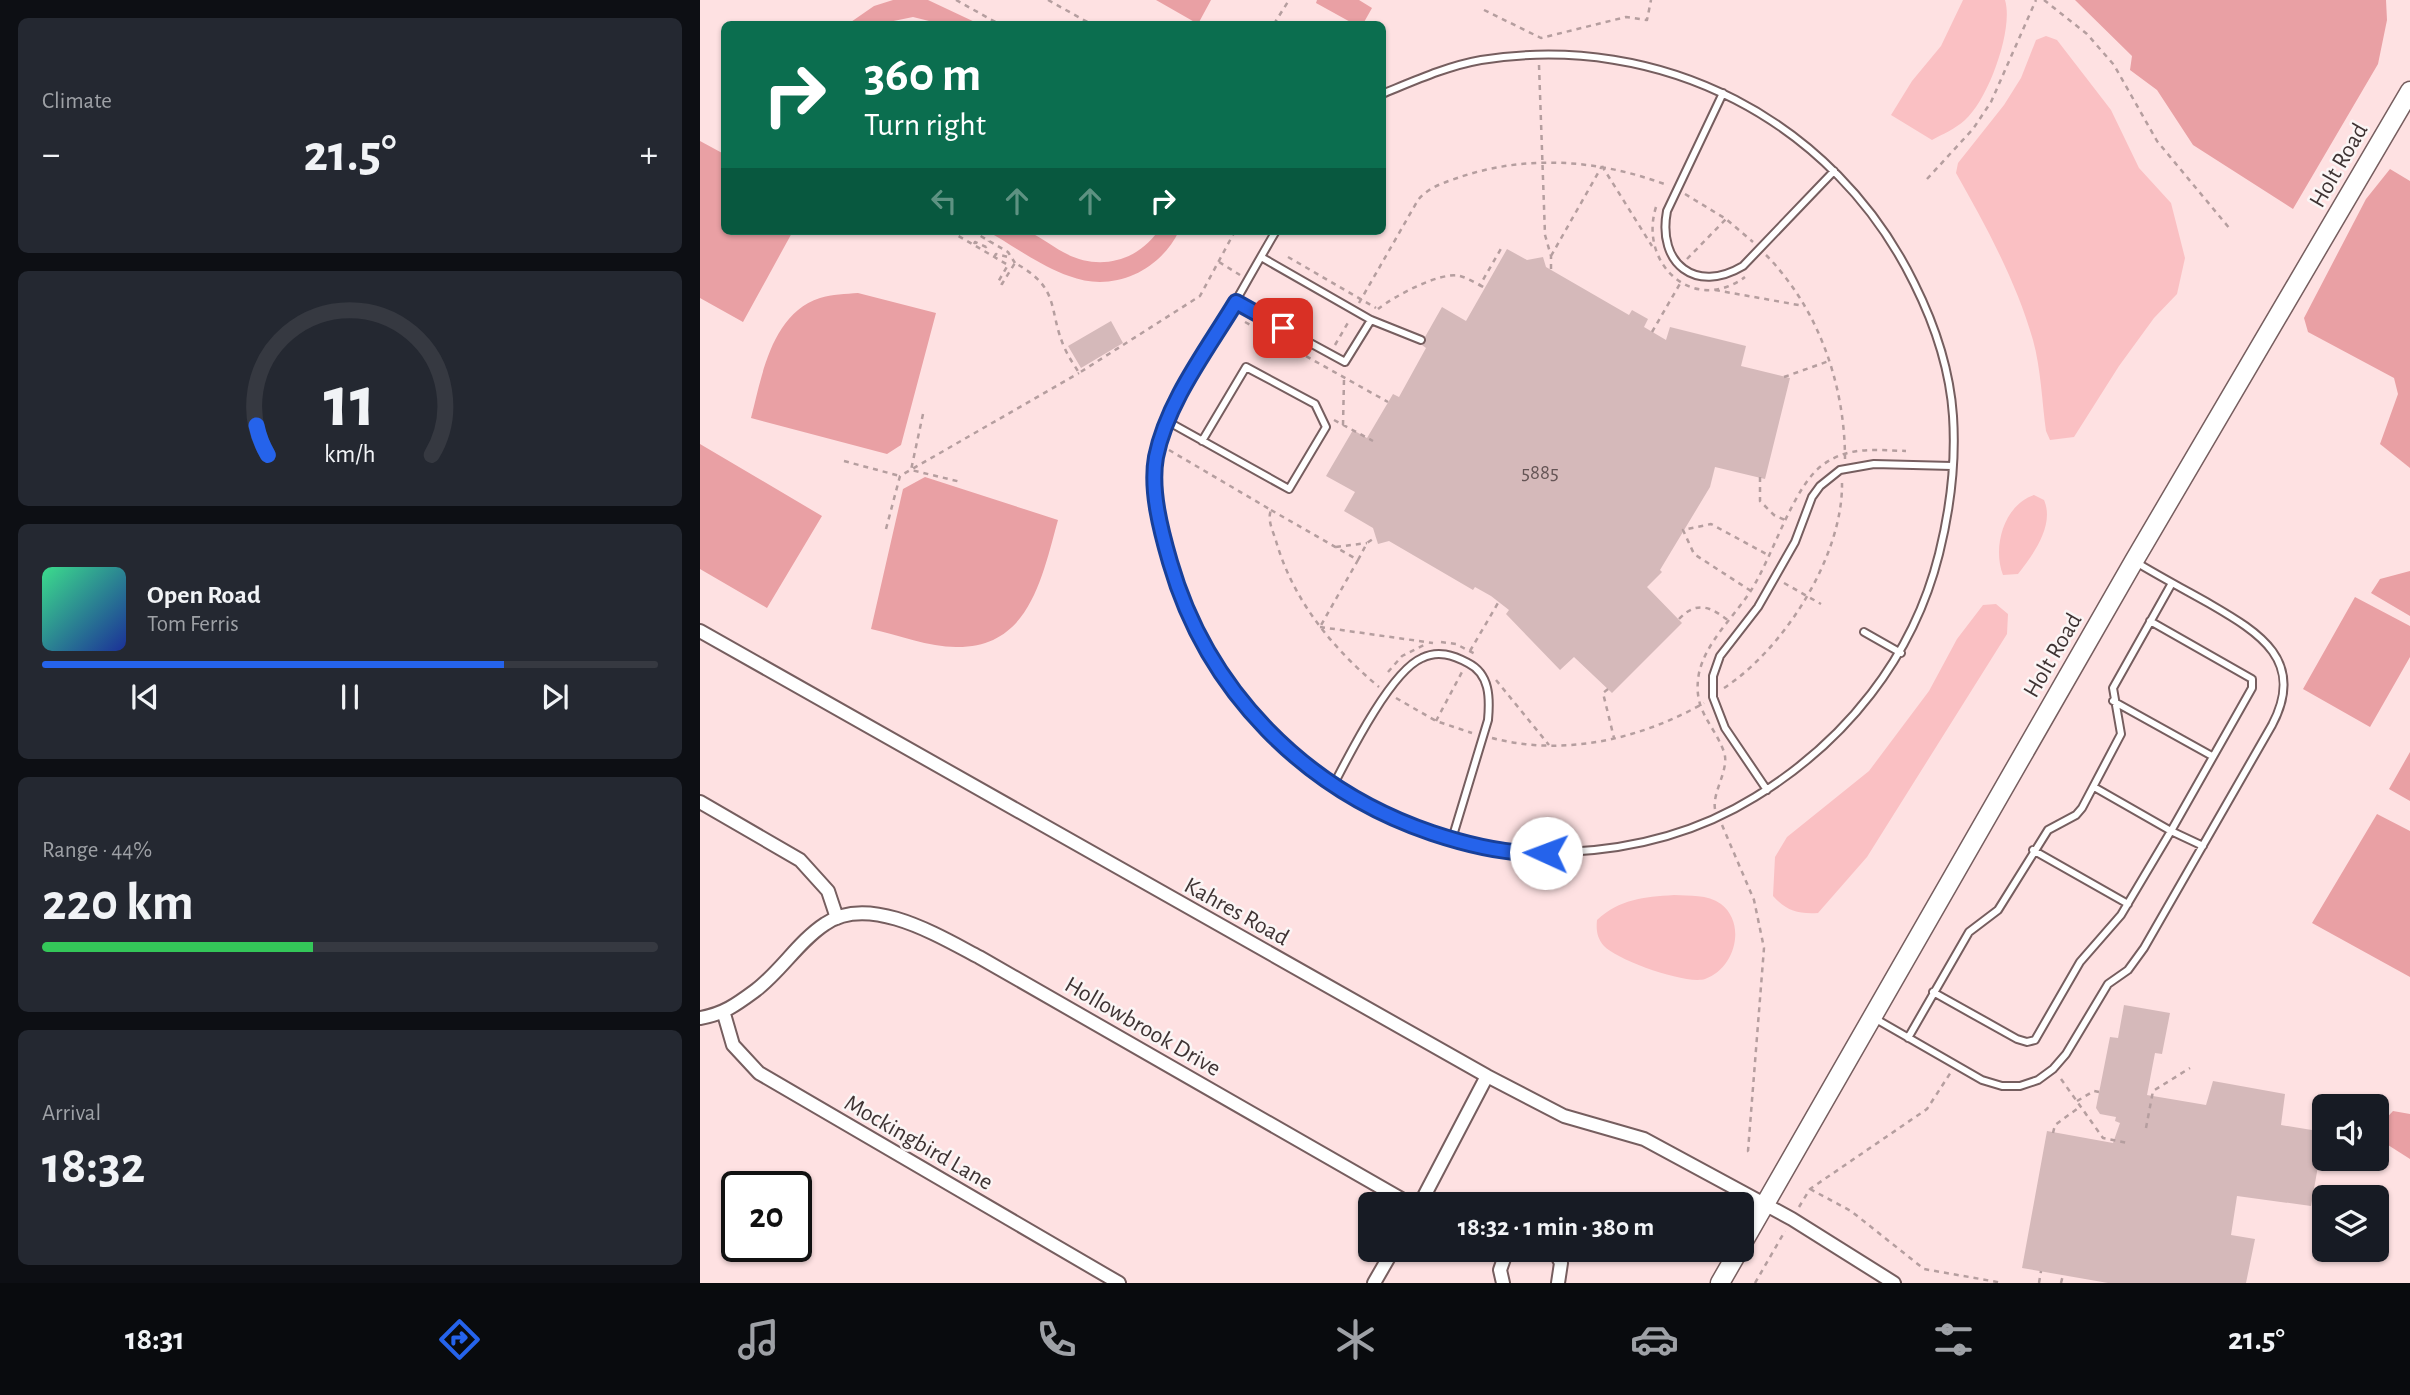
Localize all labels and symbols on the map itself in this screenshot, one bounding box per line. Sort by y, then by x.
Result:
street label: Holt Road [2305,119,2373,212]
pin [1253,298,1313,358]
house number: 5885 [1521,462,1559,483]
street label: Holt Road [2019,609,2087,702]
position arrow [1509,816,1583,890]
street label: Kahres Road [1180,873,1293,950]
street label: Hollowbrook Drive [1061,973,1224,1081]
street label: Mockingbird Lane [840,1091,997,1195]
speed limit sign: 20 [721,1171,812,1262]

